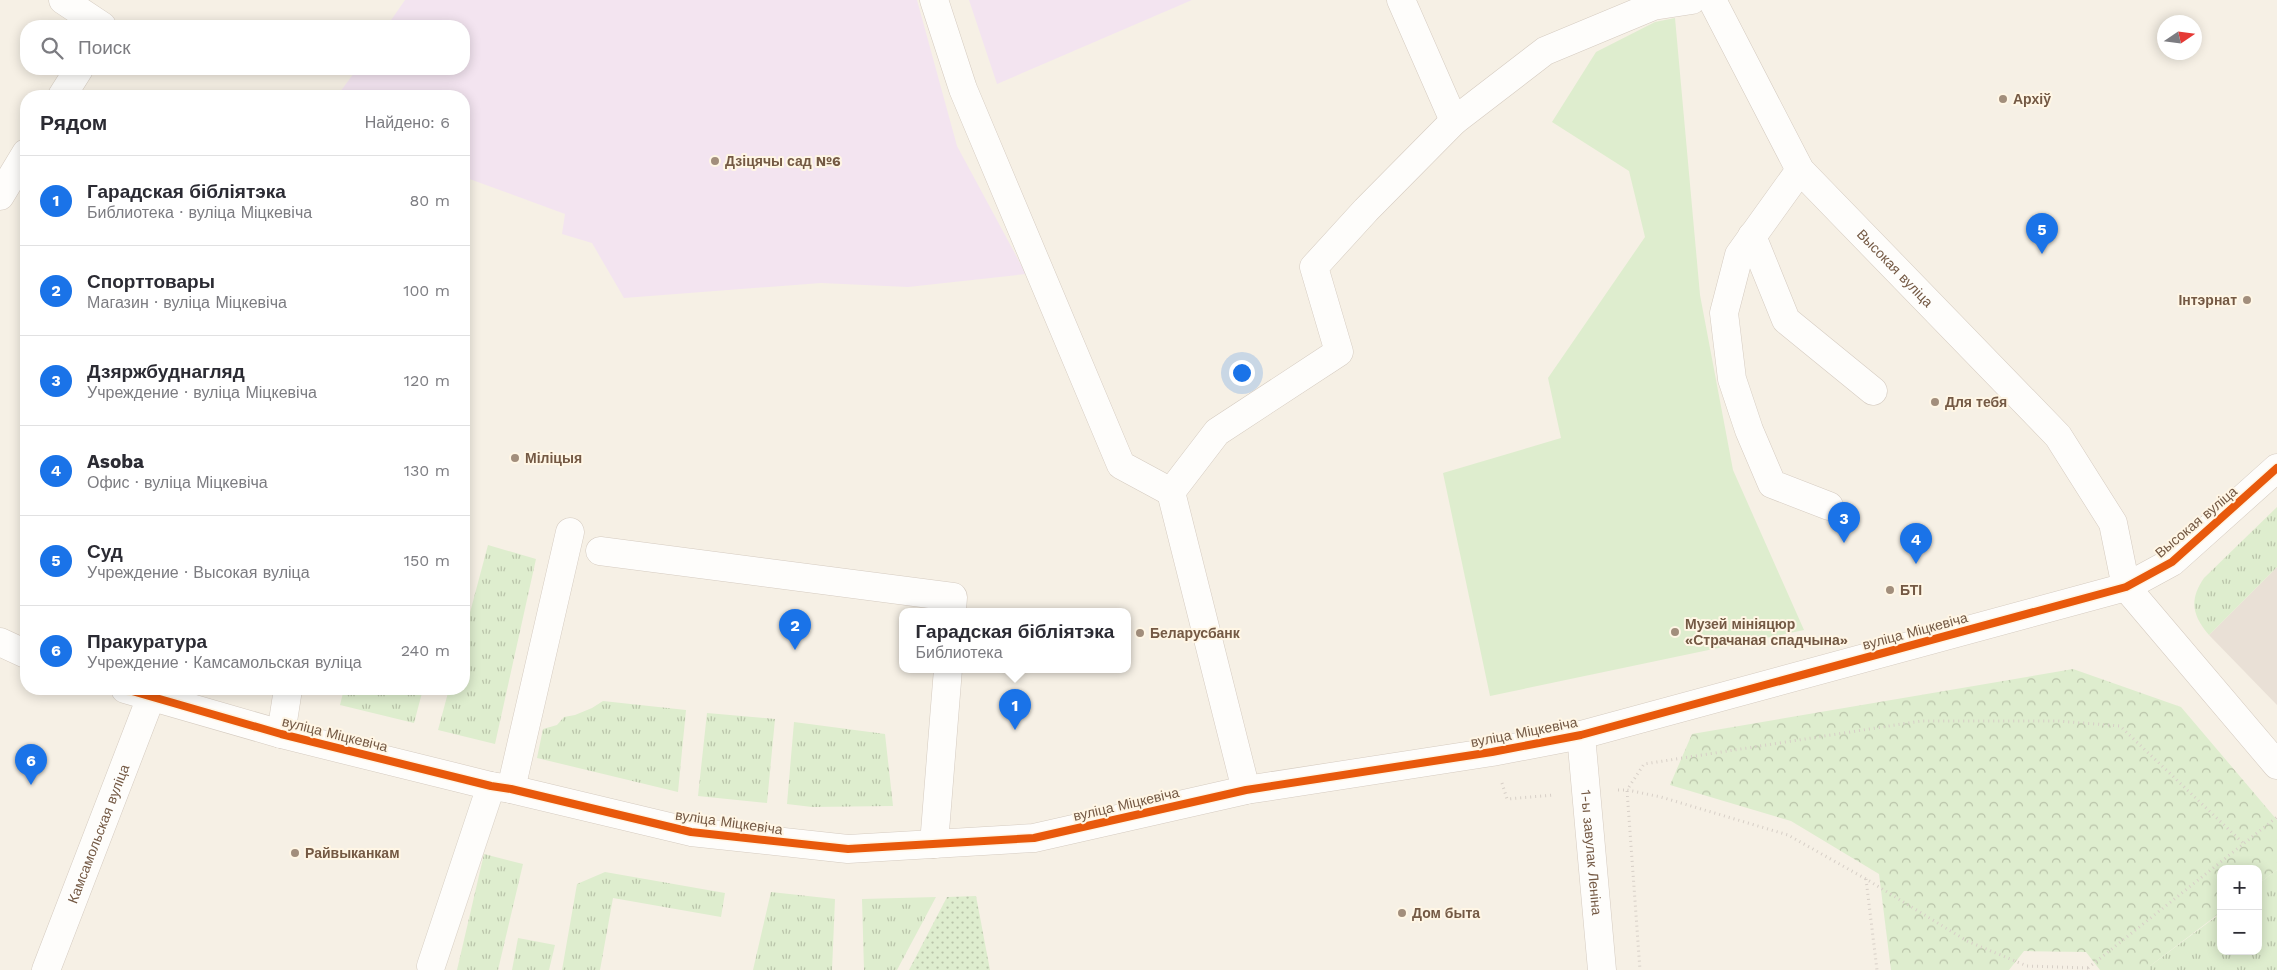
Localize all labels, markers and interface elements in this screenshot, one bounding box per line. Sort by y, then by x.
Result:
north arrow [2157,15,2202,60]
search box [20,20,470,75]
icon: search [38,34,66,62]
text: Поиск [78,36,131,59]
place label: Архіў [2013,91,2051,107]
marker: Архіў [1997,93,2009,105]
text: Рядом [40,110,107,135]
text: Найдено: 6 [365,113,450,132]
place label: Дзіцячы сад №6 [725,153,841,169]
marker: Дзіцячы сад №6 [709,155,721,167]
text: Гарадская бібліятэка [87,180,286,203]
text: 1 [53,191,59,210]
text: 80 m [409,191,450,210]
text: Библиотека · вуліца Міцкевіча [87,203,312,222]
pin: 5 [2026,213,2058,254]
street label: Высокая вуліца [1854,226,1936,310]
text: Спорттовары [87,270,215,293]
text: 2 [51,281,61,300]
text: 100 m [403,281,450,300]
place label: Інтэрнат [2178,292,2237,308]
text: Магазин · вуліца Міцкевіча [87,293,287,312]
marker: Інтэрнат [2241,294,2253,306]
text: Дзяржбуднагляд [87,360,245,383]
your location [1229,360,1255,386]
text: 3 [51,371,61,390]
text: 120 m [404,371,450,390]
text: Учреждение · вуліца Міцкевіча [87,383,317,402]
place label: Для тебя [1945,394,2007,410]
marker: Для тебя [1929,396,1941,408]
text: Asoba [87,450,144,473]
place label: Міліцыя [525,450,582,466]
marker: Міліцыя [509,452,521,464]
text: 4 [51,461,61,480]
text: 130 m [404,461,450,480]
text: Офис · вуліца Міцкевіча [87,473,268,492]
street label: Высокая вуліца [2152,483,2240,561]
pin: 3 [1828,502,1860,543]
pin: 4 [1900,523,1932,564]
text: Суд [87,540,123,563]
text: 5 [51,551,61,570]
text: 150 m [404,551,450,570]
text: Учреждение · Высокая вуліца [87,563,310,582]
place label: БТІ [1900,582,1922,598]
marker: БТІ [1884,584,1896,596]
popup [899,608,1131,673]
pin: 2 [779,609,811,650]
street label: вуліца Міцкевіча [1861,609,1970,653]
place label: Музей мініяцюр «Страчаная спадчына» [1685,616,1848,648]
text: Гарадская бібліятэка [916,620,1114,643]
place label: Беларусбанк [1150,625,1241,641]
marker: Музей мініяцюр «Страчаная спадчына» [1669,626,1681,638]
marker: Беларусбанк [1134,627,1146,639]
text: Пракуратура [87,630,207,653]
text: 6 [51,641,61,660]
text: 240 m [401,641,450,660]
text: Библиотека [916,643,1003,662]
text: Учреждение · Камсамольская вуліца [87,653,362,672]
pin: 1 [999,689,1031,730]
street label: вуліца Міцкевіча [281,713,390,755]
street label: вуліца Міцкевіча [1469,714,1579,750]
pin: 6 [15,744,47,785]
street label: Камсамольская вуліца [64,762,132,905]
street label: вуліца Міцкевіча [1072,784,1181,824]
street label: 1-ы завулак Леніна [1578,789,1605,916]
street label: вуліца Міцкевіча [674,807,784,837]
place label: Райвыканкам [305,845,400,861]
marker: Райвыканкам [289,847,301,859]
map controls [2217,865,2262,955]
button: + [2217,865,2262,910]
place label: Дом быта [1412,905,1480,921]
marker: Дом быта [1396,907,1408,919]
button: − [2217,910,2262,955]

